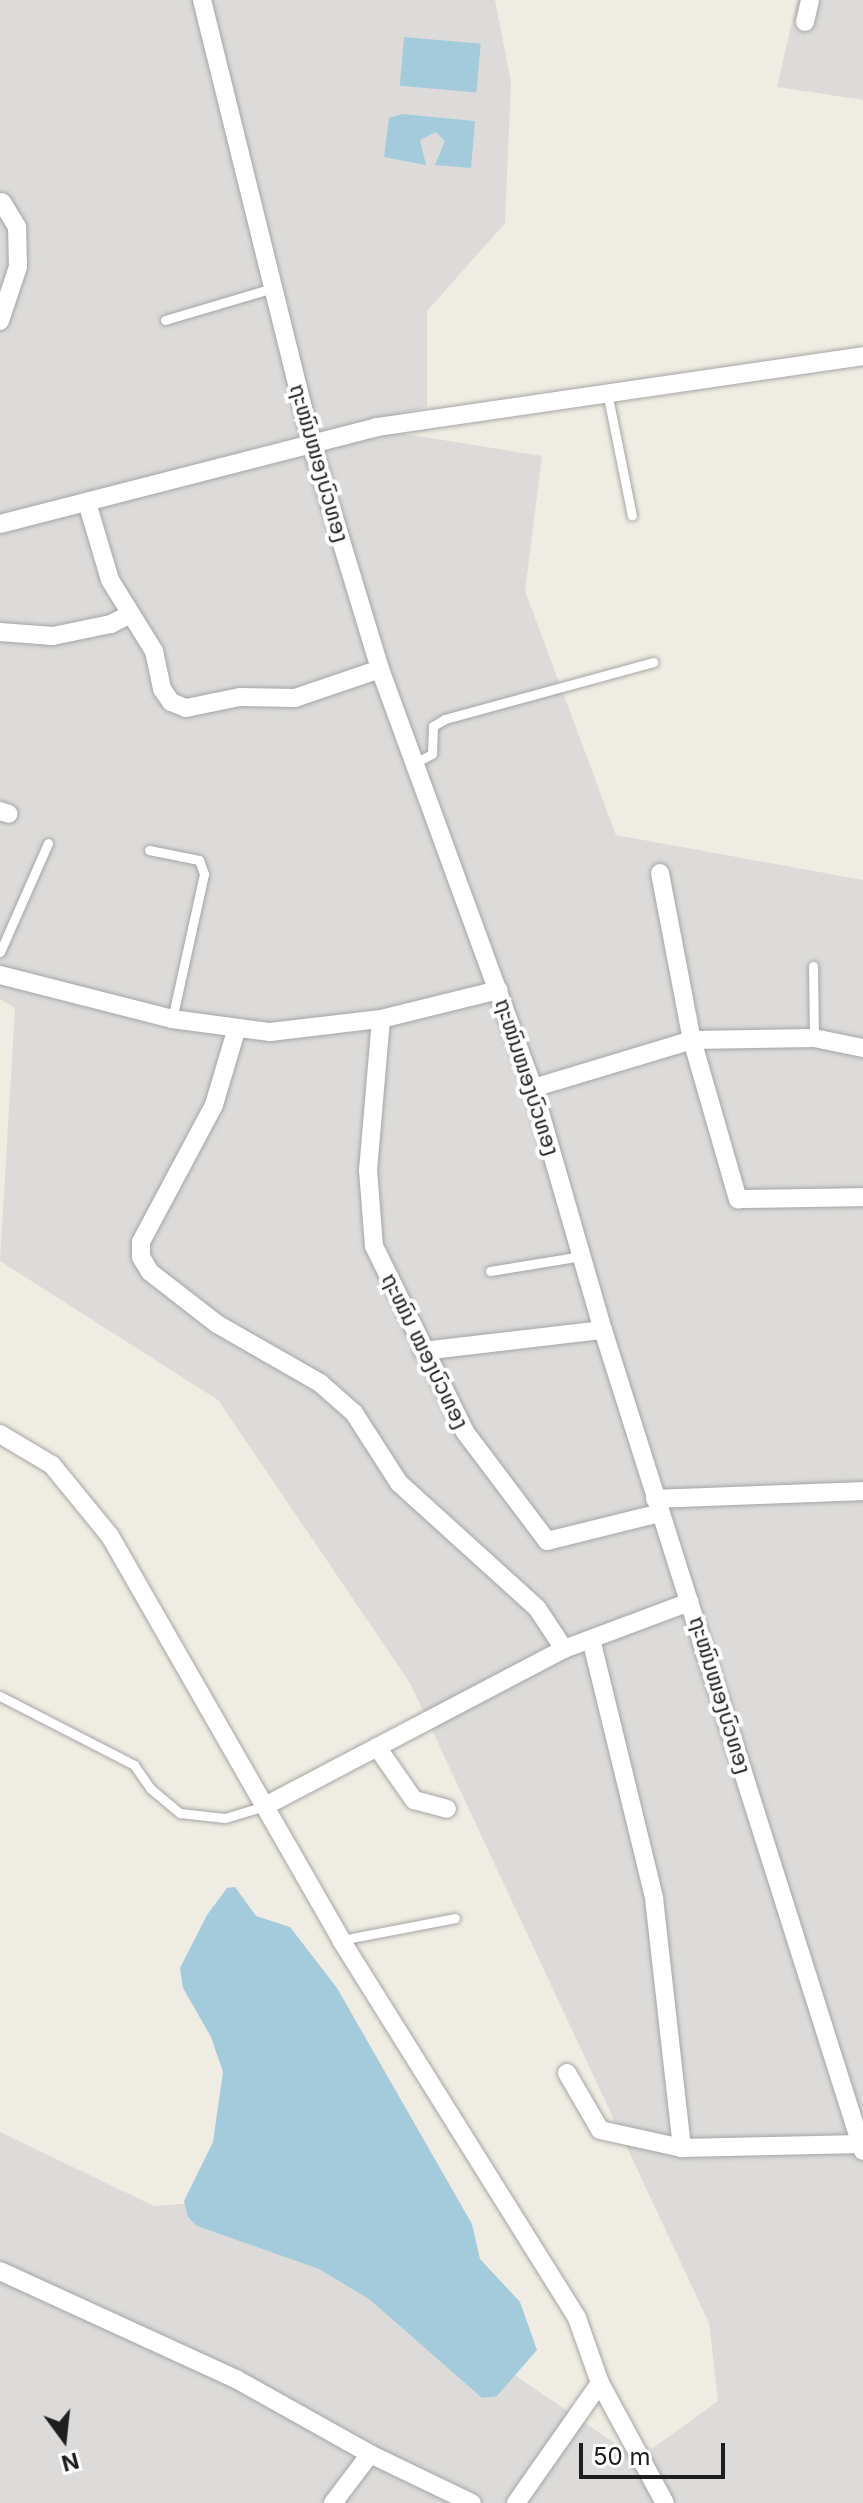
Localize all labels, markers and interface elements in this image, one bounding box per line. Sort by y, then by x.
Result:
street label: ຖະໜົນໜອງບົວທອງ [284,381,354,545]
street label: ຖະໜົນໜອງບົວທອງ [489,995,565,1159]
street label: ຖະໜົນ ໝອງບົວທອງ [376,1269,474,1433]
street label: ຖະໜົນໜອງບົວທອງ [683,1613,757,1777]
north arrow [24,2399,104,2479]
scale bar [583,2427,729,2477]
text: 50 m [593,2442,651,2471]
text: N [59,2447,82,2477]

